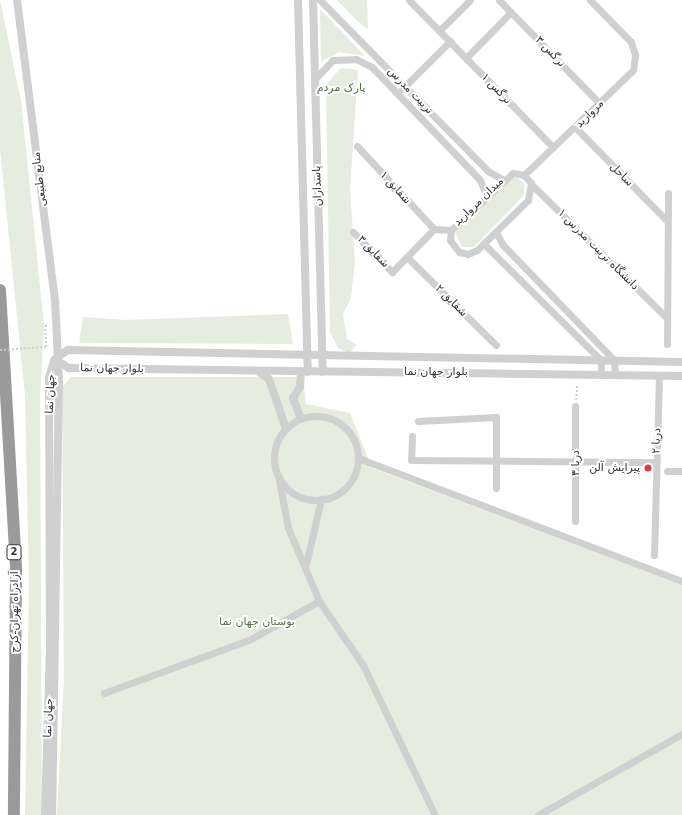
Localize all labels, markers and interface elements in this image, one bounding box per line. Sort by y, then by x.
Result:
street label: نرگس ۳ [532,34,568,70]
street label: تربیت مدرس [384,65,436,117]
street label: نرگس ۱ [478,71,514,107]
park label: پارک مردم [317,81,365,95]
street label: مروارید [573,97,607,131]
street label: منابع طبیعی [30,151,50,207]
street label: ساحل [607,161,635,189]
street label: پاسداران [311,165,325,207]
street label: شقایق ۱ [377,169,413,207]
street label: میدان مروارید [451,175,507,229]
street label: ۱ دانشگاه تربیت مدرس [555,207,641,293]
street label: شقایق ۳ [354,233,392,271]
street label: شقایق ۲ [432,282,470,320]
street label: بلوار جهان نما [80,362,144,376]
street label: بلوار جهان نما [404,365,468,379]
street label: جهان نما [43,374,59,414]
street label: دریا ۲ [650,428,664,454]
street label: دریا ۳ [569,450,583,476]
place label: پیرایش آلن [589,461,640,475]
marker: پیرایش آلن [643,463,653,473]
road number: 2 [6,544,22,560]
street label: آزادراه تهران-کرج [8,571,22,653]
park label: بوستان جهان نما [219,615,295,629]
street label: جهان نما [42,698,56,738]

